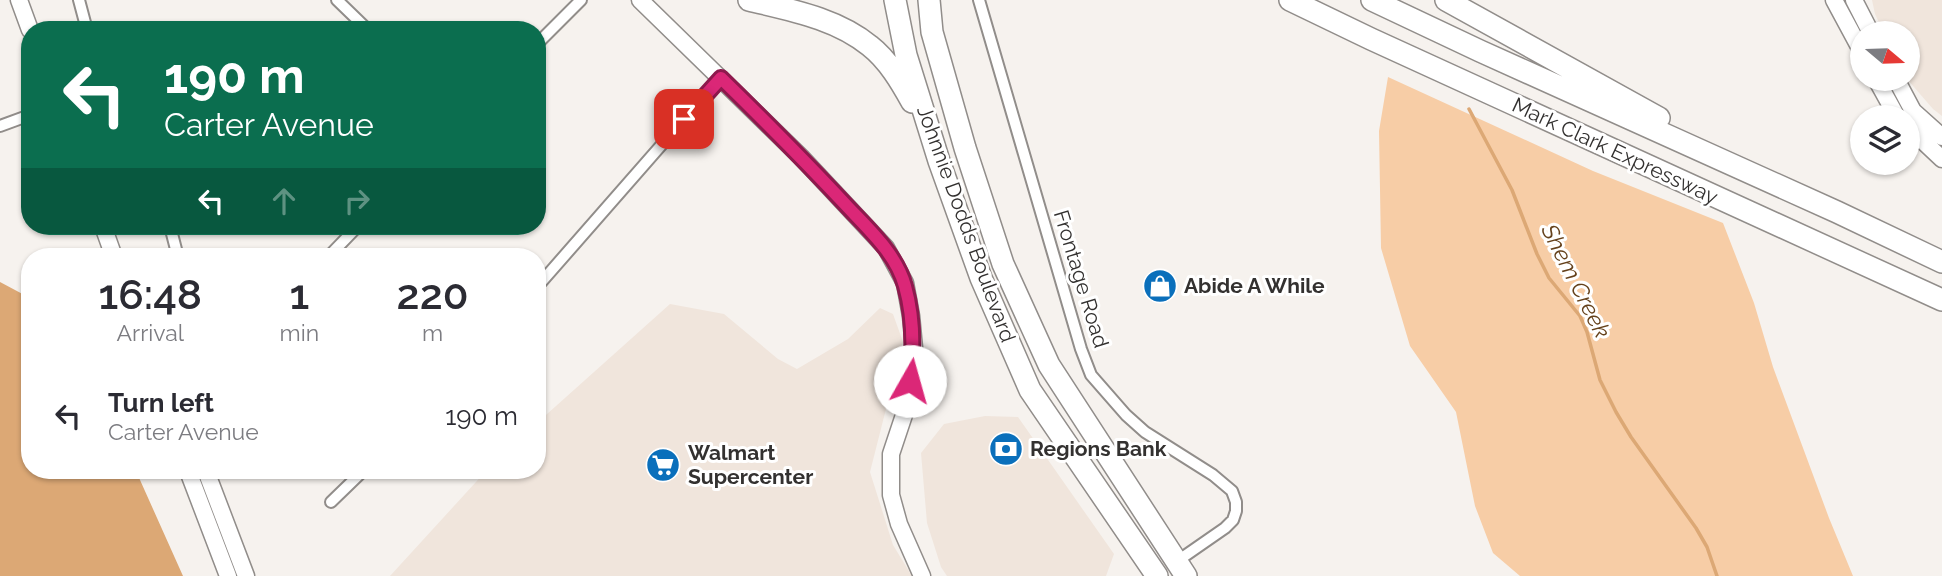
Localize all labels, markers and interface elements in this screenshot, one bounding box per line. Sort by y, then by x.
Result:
north arrow [1850,21,1920,91]
map controls [1850,21,1920,175]
text: 190 m [164,47,305,104]
icon: left [49,49,140,140]
pin [654,89,714,149]
street label: Mark Clark Expressway [1508,92,1722,209]
icon: arrive [665,100,703,138]
street label: Johnnie Dodds Boulevard [912,102,1021,345]
button: layers [1850,105,1920,175]
text: Carter Avenue [164,106,374,143]
icon: left [192,182,230,220]
icon: ahead [265,182,303,220]
icon: right [338,182,376,220]
street label: Frontage Road [1049,207,1114,351]
water label: Shem Creek [1536,218,1617,342]
shop icon: Abide A While [1141,267,1179,305]
text: 16:48 [98,270,202,319]
text: 1 [289,270,309,319]
text: 220 [397,270,469,319]
place label: Abide A While [1184,273,1325,298]
text: Arrival [117,319,184,346]
text: min [280,319,319,346]
text: m [422,319,443,346]
position arrow [873,344,947,418]
text: Turn left [108,388,214,418]
icon: left [49,397,87,435]
text: 190 m [445,401,518,431]
text: Carter Avenue [108,418,259,445]
bank icon: Regions Bank [987,430,1025,468]
place label: Regions Bank [1030,436,1167,461]
place label: Walmart Supercenter [688,440,813,489]
supermarket icon: Walmart Supercenter [644,446,682,484]

